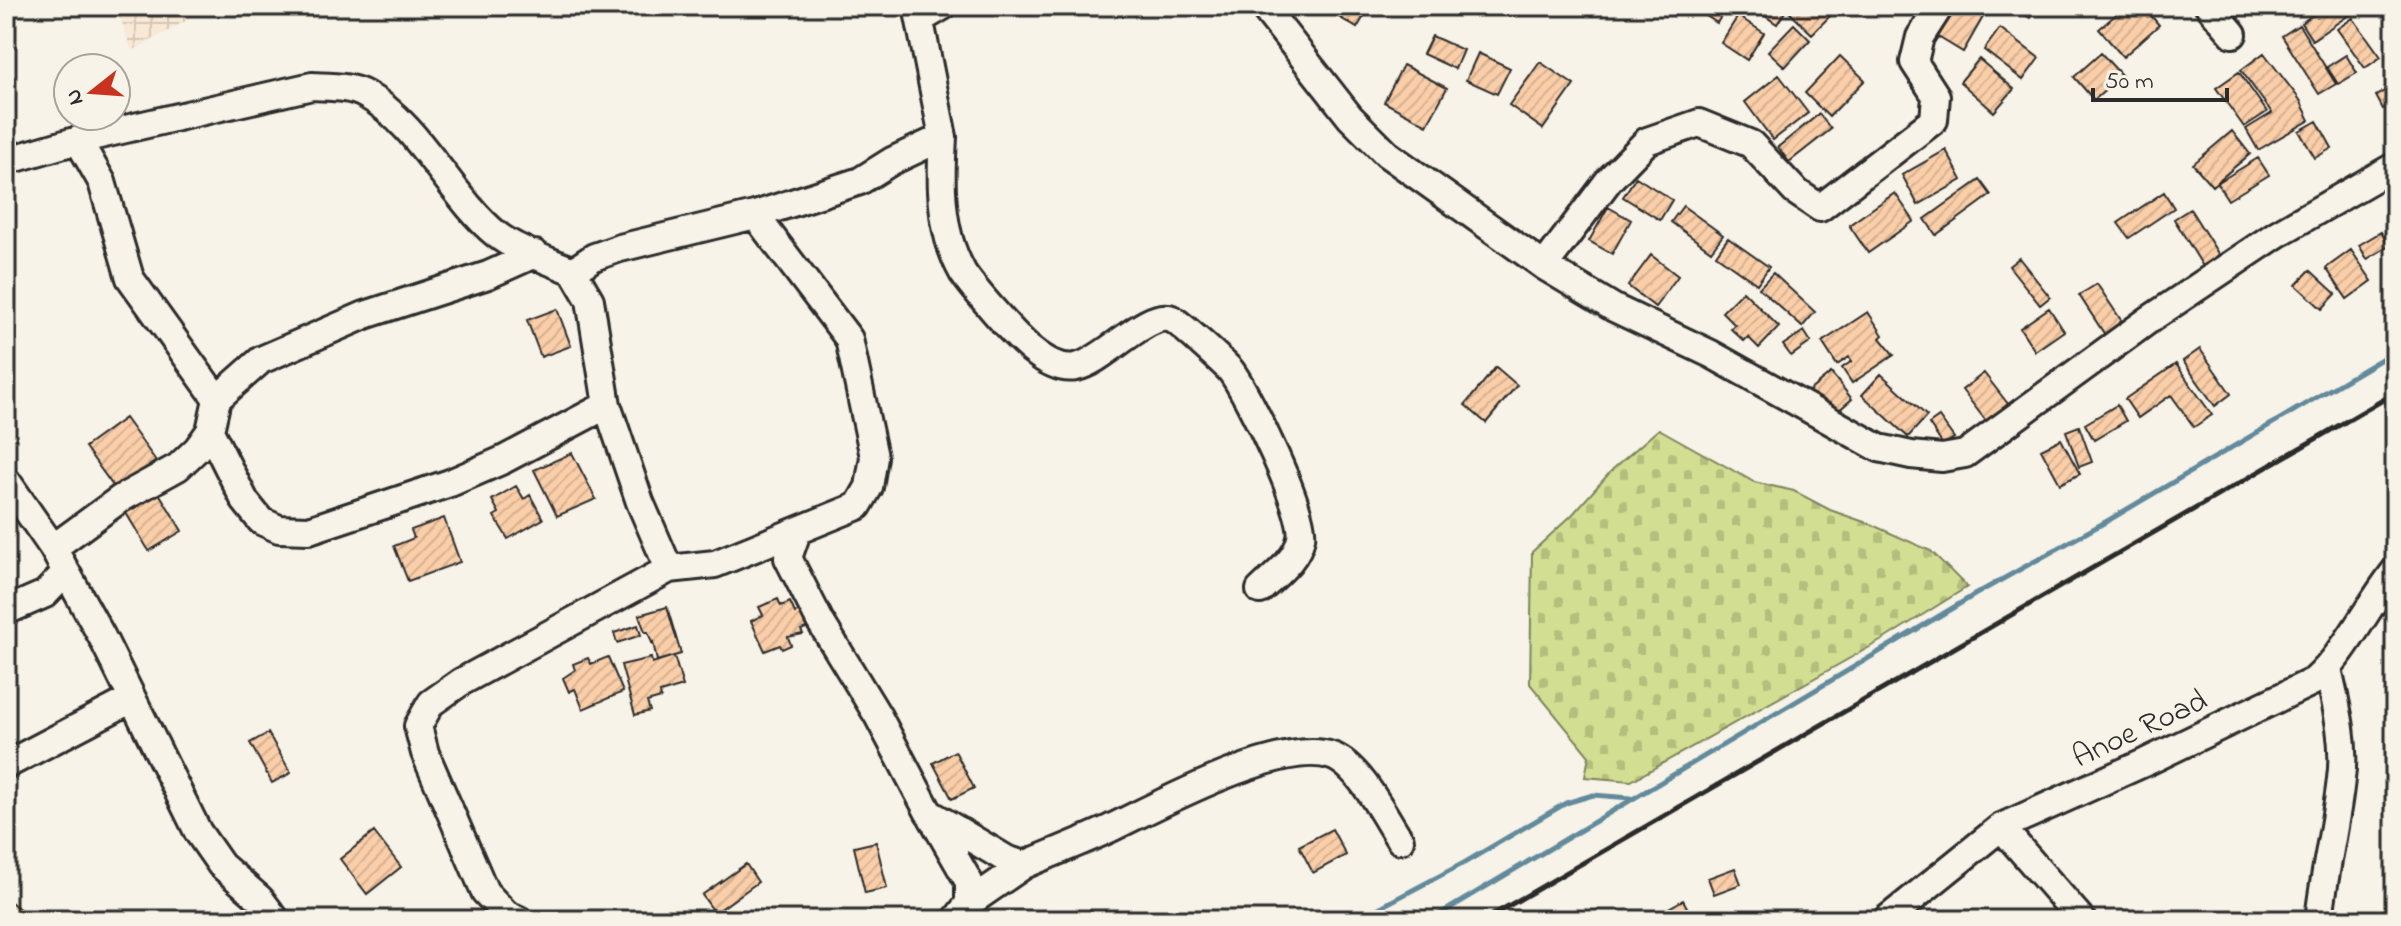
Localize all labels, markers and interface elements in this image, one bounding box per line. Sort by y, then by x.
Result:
north arrow [52,52,132,132]
scale bar [2093,52,2227,102]
text: 50 m [2105,65,2154,100]
text: N [58,85,93,109]
street label: Anoe Road [2065,678,2216,782]

